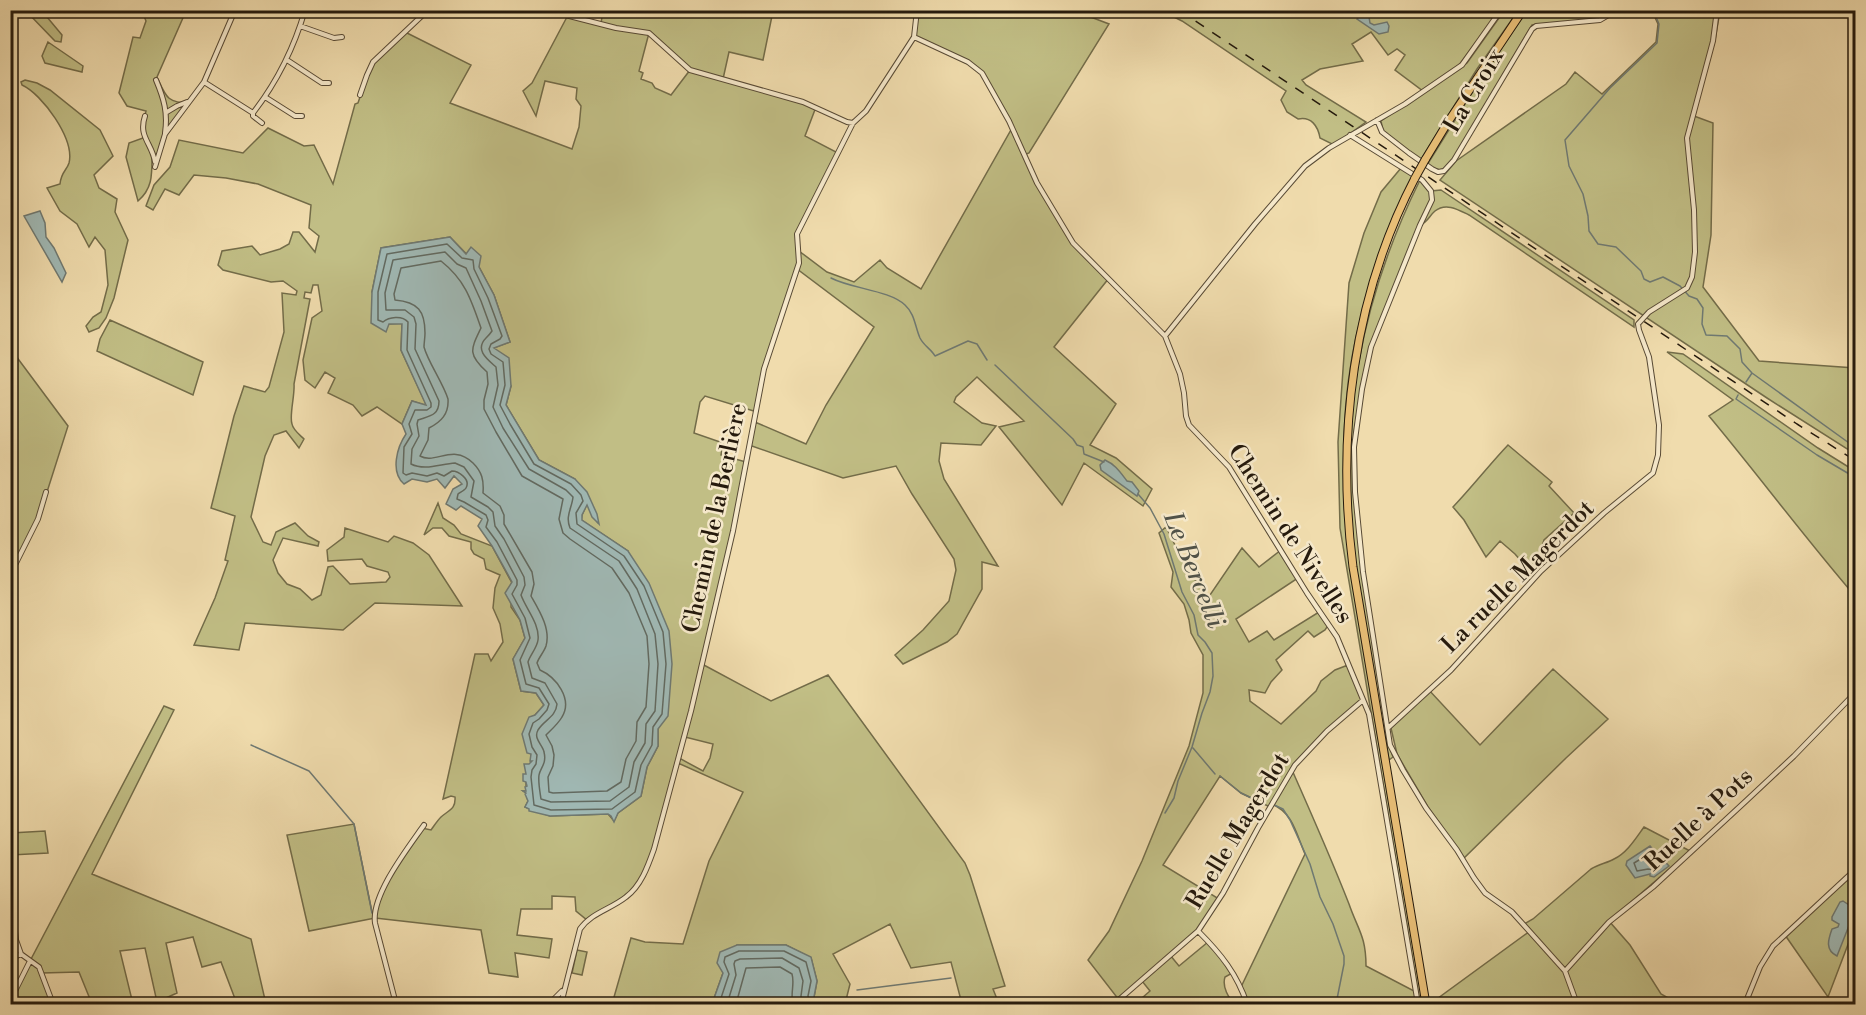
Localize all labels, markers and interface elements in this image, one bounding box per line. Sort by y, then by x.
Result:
street label: La Croix [1437,43,1511,139]
street label: Chemin de la Berlière [676,400,754,636]
street label: Chemin de Nivelles [1221,439,1359,629]
street label: La ruelle Magerdot [1435,494,1601,660]
water label: Le Bercelli [1156,506,1232,634]
street label: Ruelle Magerdot [1180,747,1297,915]
street label: Ruelle à Pots [1638,762,1760,878]

